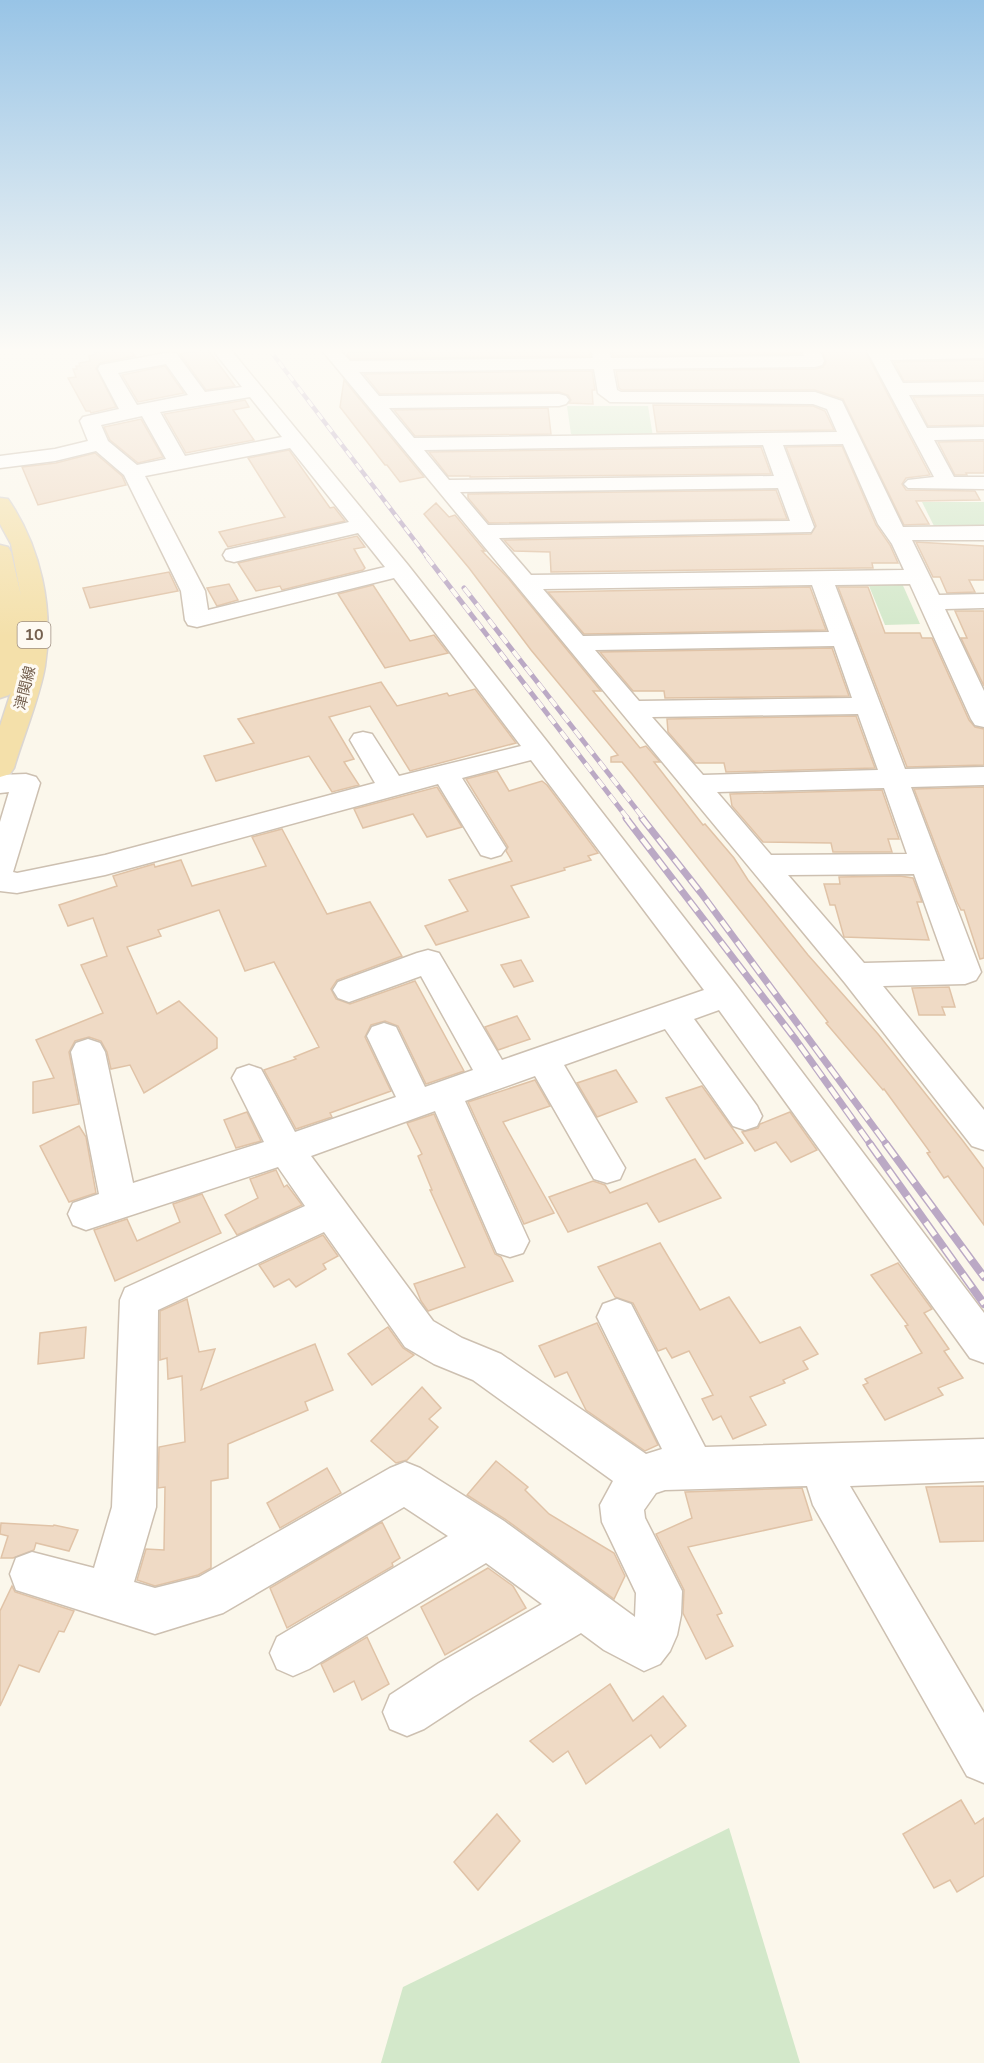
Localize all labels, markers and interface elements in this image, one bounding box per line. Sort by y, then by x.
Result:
road number: 10 [18,622,51,648]
street label: 津関線 [10,664,40,712]

